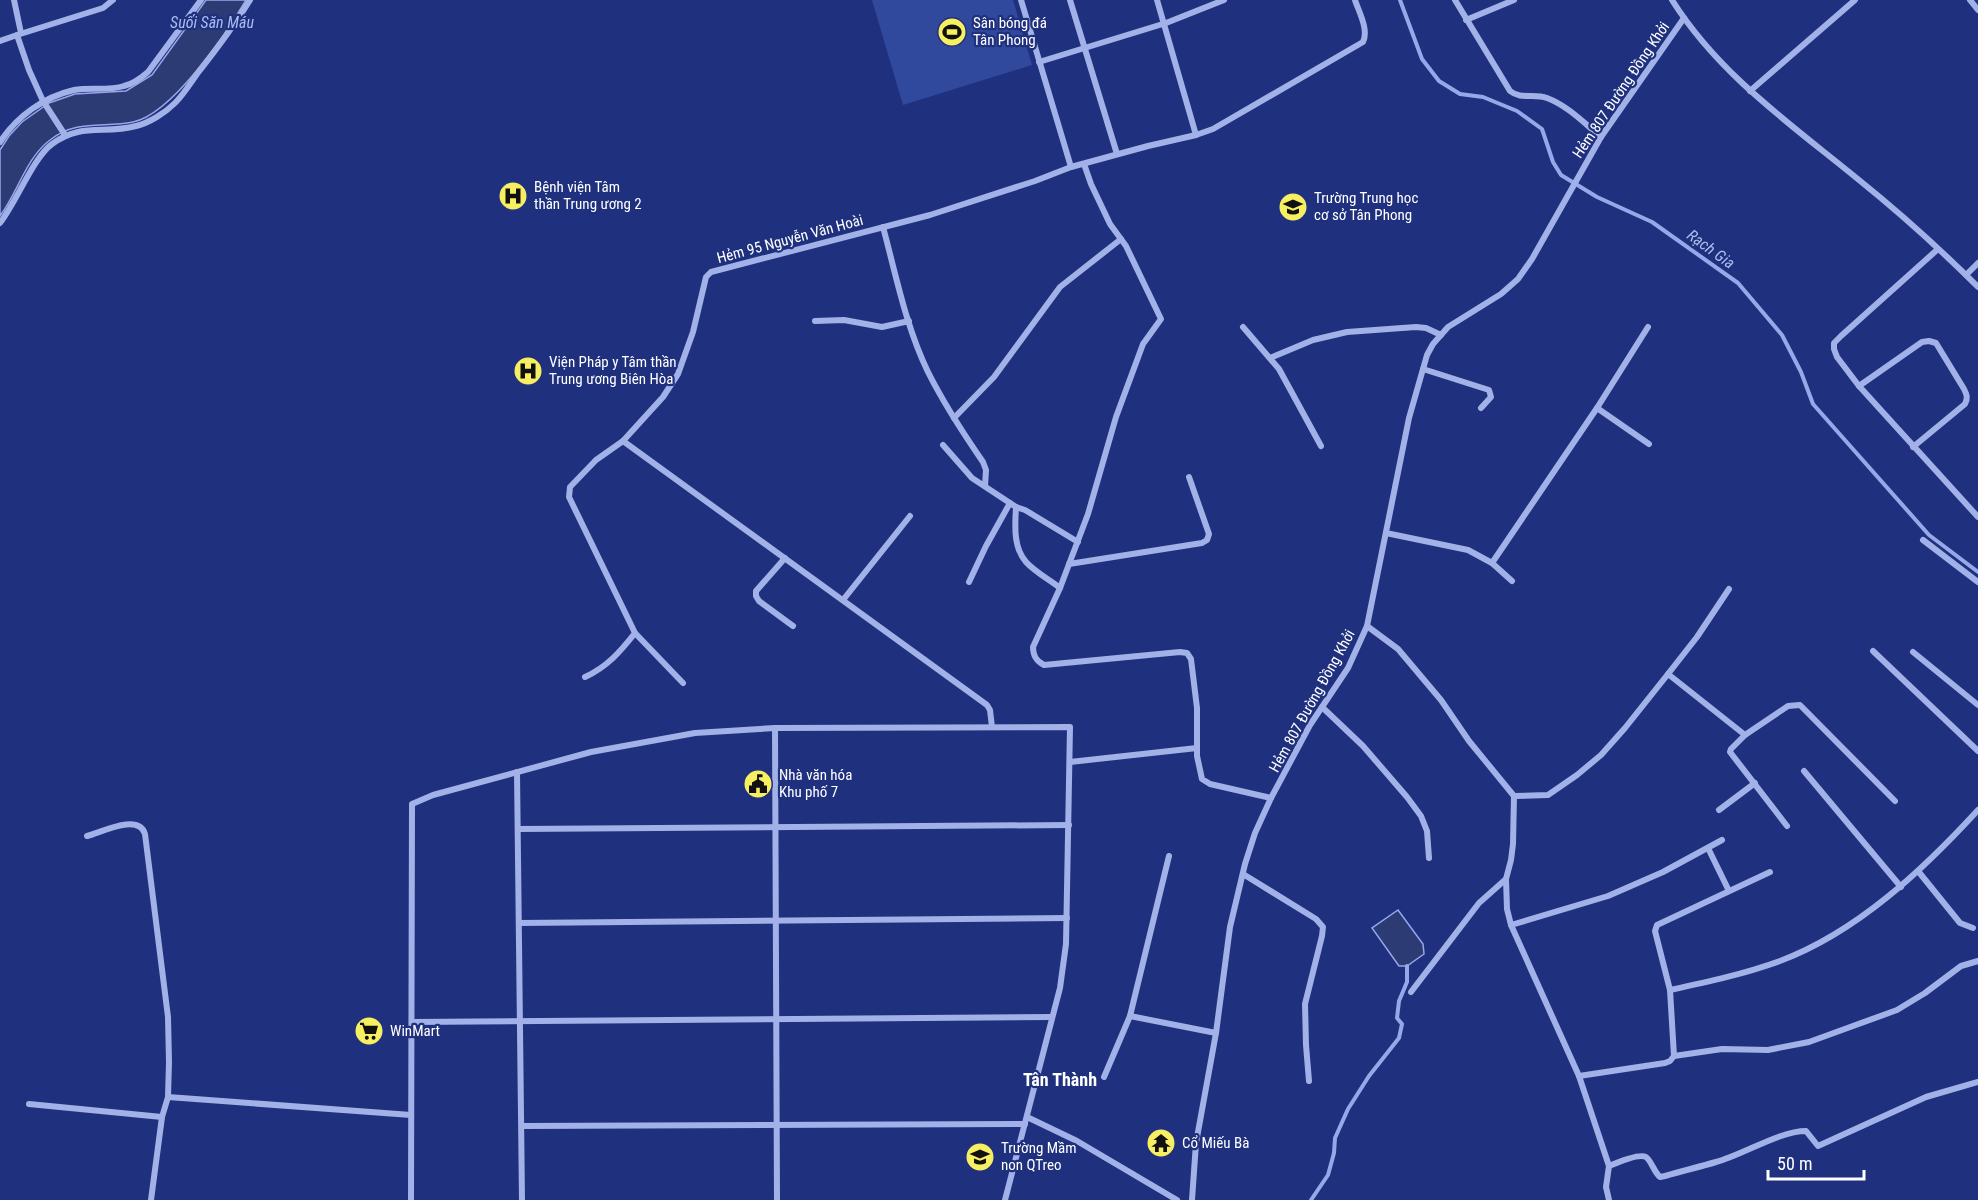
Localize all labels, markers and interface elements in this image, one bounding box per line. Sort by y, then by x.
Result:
water label: Suối Săn Máu [170,13,254,32]
place label: Sân bóng đá Tân Phong [973,14,1047,49]
sports icon: Sân bóng đá Tân Phong [936,16,968,48]
street label: Hẻm 807 Đường Đồng Khởi [1569,19,1673,161]
place label: Bệnh viện Tâm thần Trung ương 2 [534,178,642,213]
hospital icon: Bệnh viện Tâm thần Trung ương 2 [497,180,529,212]
place label: Trường Trung học cơ sở Tân Phong [1314,189,1418,224]
school or university icon: Trường Trung học cơ sở Tân Phong [1277,191,1309,223]
street label: Hẻm 95 Nguyễn Văn Hoài [715,211,865,267]
water label: Rạch Gia [1684,225,1738,273]
place label: Viện Pháp y Tâm thần Trung ương Biên Hòa [549,353,677,388]
hospital icon: Viện Pháp y Tâm thần Trung ương Biên Hòa [512,355,544,387]
street label: Hẻm 807 Đường Đồng Khởi [1265,627,1359,775]
place label: Nhà văn hóa Khu phố 7 [779,766,852,801]
public building icon: Nhà văn hóa Khu phố 7 [742,768,774,800]
supermarket icon: WinMart [353,1015,385,1047]
place label: WinMart [390,1022,440,1040]
district label: Tân Thành [1023,1069,1097,1090]
temple icon: Cổ Miếu Bà [1145,1127,1177,1159]
place label: Cổ Miếu Bà [1182,1134,1249,1152]
place label: Trường Mầm non QTreo [1001,1139,1077,1174]
school or university icon: Trường Mầm non QTreo [964,1141,996,1173]
scale bar [1768,1143,1864,1181]
text: 50 m [1777,1153,1812,1174]

